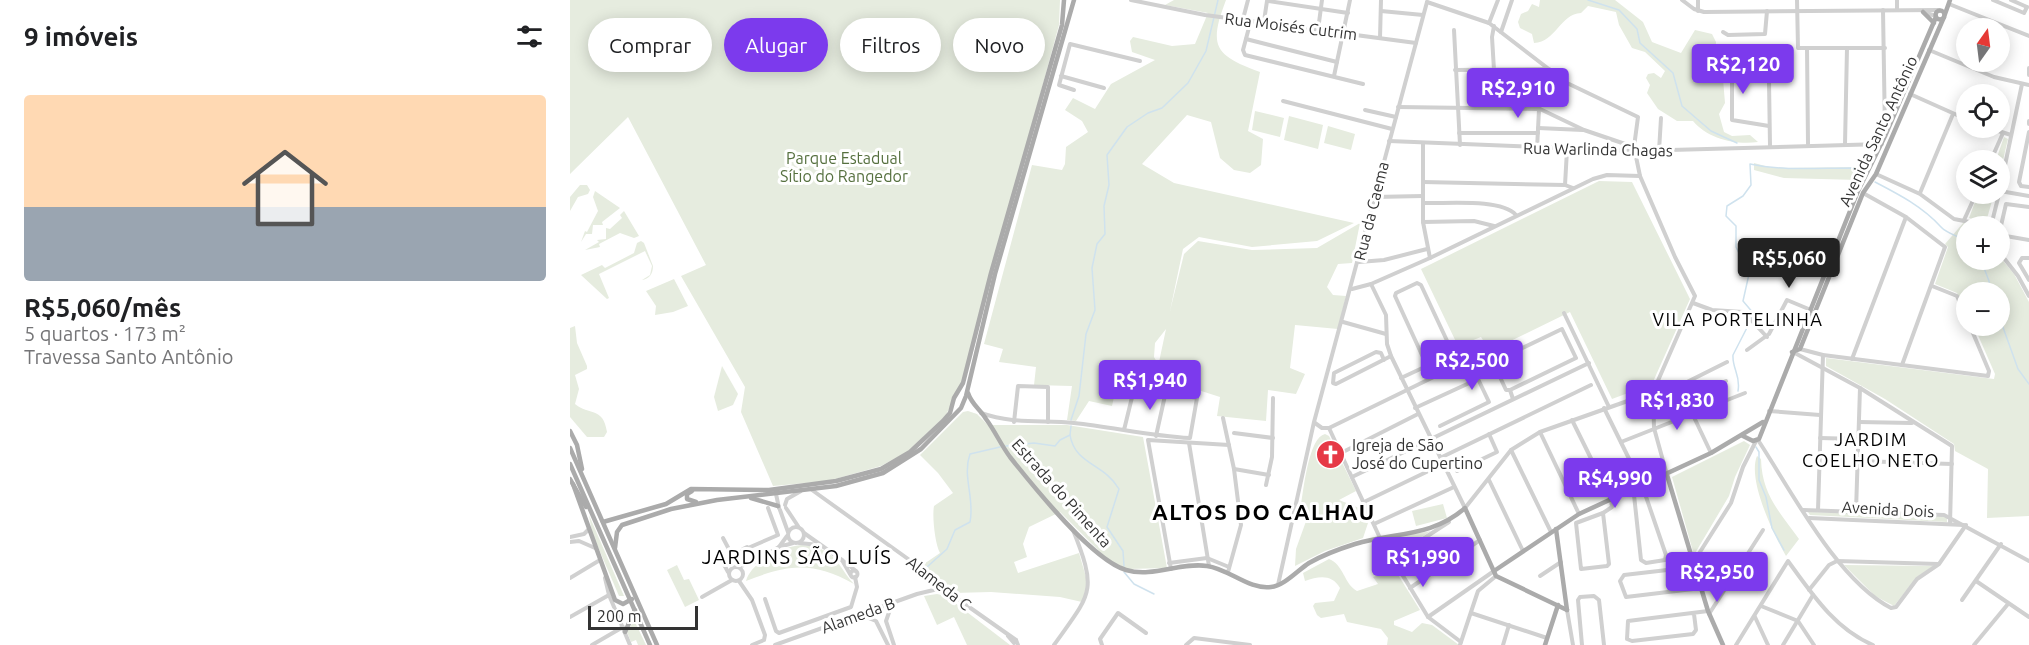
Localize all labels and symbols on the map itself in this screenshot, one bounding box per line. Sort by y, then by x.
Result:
street label: Rua Moisés Cutrim [1224,9,1358,43]
north arrow [1956,18,2010,72]
pin: R$2,120 [1688,44,1798,95]
street label: Avenida Santo Antônio [1835,53,1921,209]
pin: R$2,910 [1463,68,1573,119]
street label: Rua Warlinda Chagas [1523,139,1673,159]
park label: Parque Estadual Sítio do Rangedor [780,149,908,185]
street label: Rua da Caema [1350,160,1392,262]
pin: R$5,060 [1734,238,1844,289]
district label: VILA PORTELINHA [1653,309,1823,329]
pin: R$2,500 [1417,340,1527,391]
pin: R$1,940 [1095,360,1205,411]
pin: R$1,830 [1622,380,1732,431]
district label: JARDIM COELHO NETO [1802,429,1940,470]
street label: Estrada do Pimenta [1009,435,1115,551]
place label: Igreja de São José do Cupertino [1352,436,1483,472]
church icon: Igreja de São José do Cupertino [1315,438,1347,470]
pin: R$4,990 [1560,458,1670,509]
street label: Avenida Dois [1841,498,1935,520]
district label: ALTOS DO CALHAU [1152,499,1376,524]
pin: R$1,990 [1368,537,1478,588]
district label: JARDINS SÃO LUÍS [702,545,892,568]
street label: Alameda C [903,552,975,614]
pin: R$2,950 [1662,552,1772,603]
street label: Alameda B [819,593,897,637]
scale bar [588,603,698,630]

